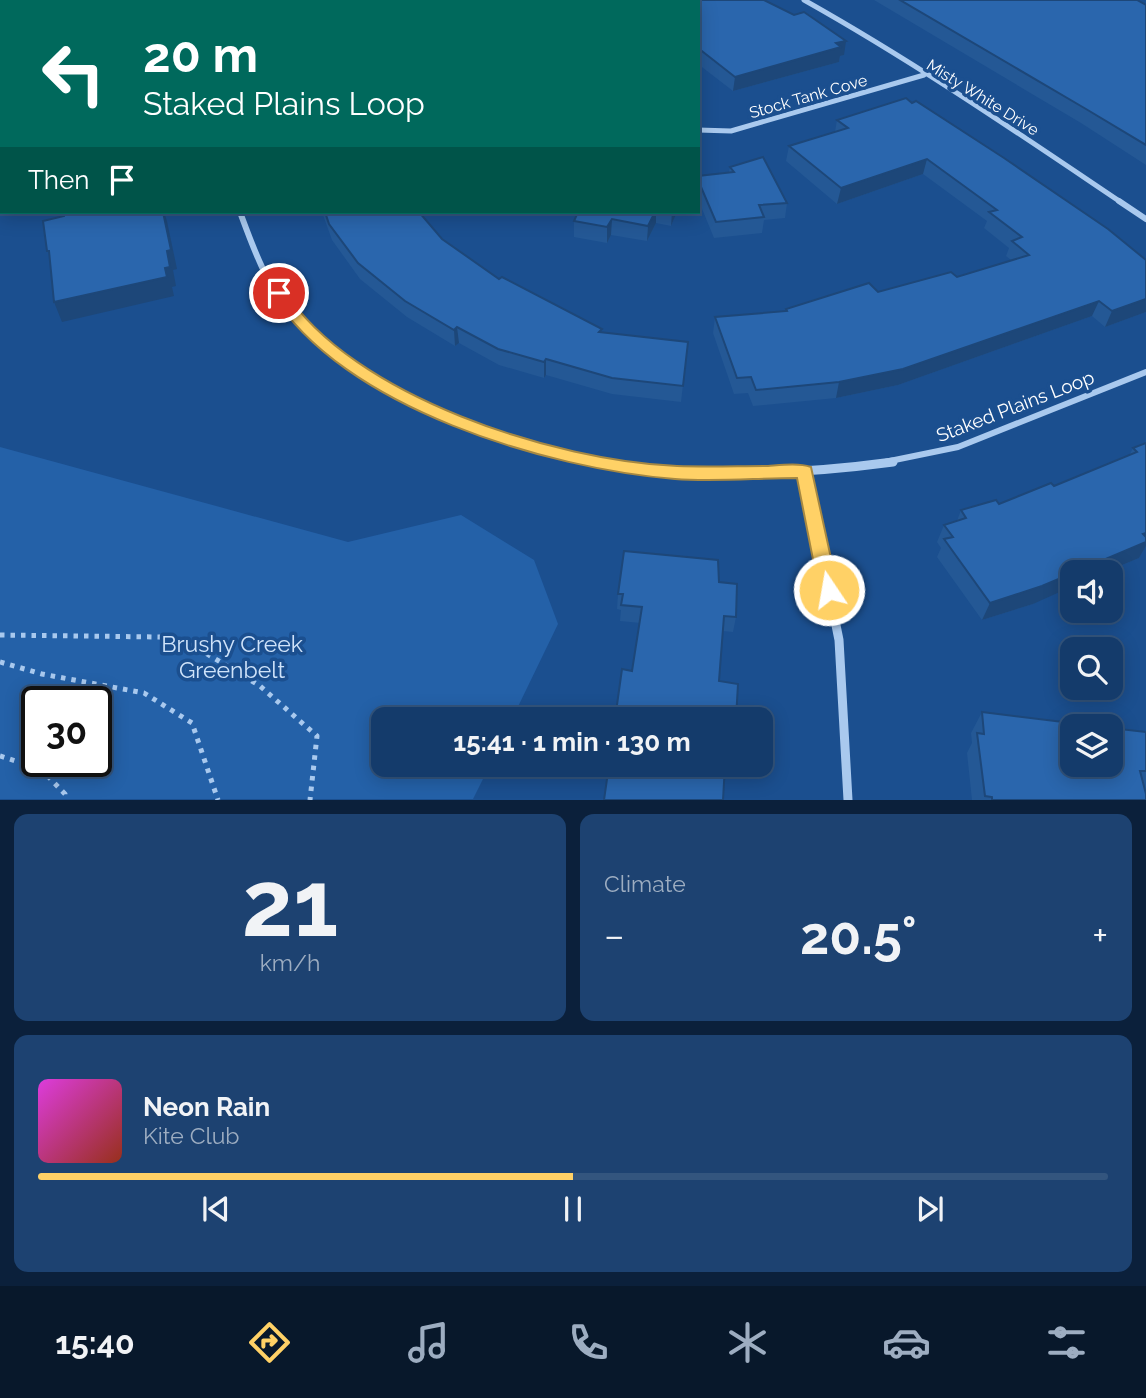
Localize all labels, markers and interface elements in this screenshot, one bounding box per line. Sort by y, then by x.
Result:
text: 20 m [143,26,258,83]
icon: left [28,28,119,119]
street label: Misty White Drive [923,55,1042,140]
street label: Stock Tank Cove [747,71,869,122]
text: Staked Plains Loop [143,85,425,122]
icon: arrive [103,161,141,199]
text: Then [28,165,89,195]
pin [249,263,309,323]
icon: arrive [260,274,298,312]
street label: Staked Plains Loop [933,366,1097,446]
position arrow [792,553,866,627]
map controls [1060,560,1123,777]
button: sound [1060,560,1123,623]
park label: Brushy Creek Greenbelt [161,630,303,683]
button: search [1060,637,1123,700]
speed limit sign: 30 [21,686,112,777]
button: layers [1060,714,1123,777]
text: 15:41 · 1 min · 130 m [453,727,691,757]
text: 21 [242,850,338,957]
text: Climate [604,870,686,897]
text: 20.5° [800,905,917,966]
text: − [604,913,624,958]
text: + [1092,913,1108,958]
text: km/h [260,949,320,976]
text: Neon Rain [143,1092,270,1122]
text: Kite Club [143,1122,240,1149]
icon: previous [197,1190,235,1228]
icon: pause [554,1190,592,1228]
icon: next [911,1190,949,1228]
icon: directions [245,1318,294,1367]
icon: music [404,1318,453,1367]
icon: phone [564,1318,613,1367]
icon: climate [723,1318,772,1367]
icon: car [882,1318,931,1367]
icon: filters [1042,1318,1091,1367]
text: 15:40 [55,1324,135,1361]

